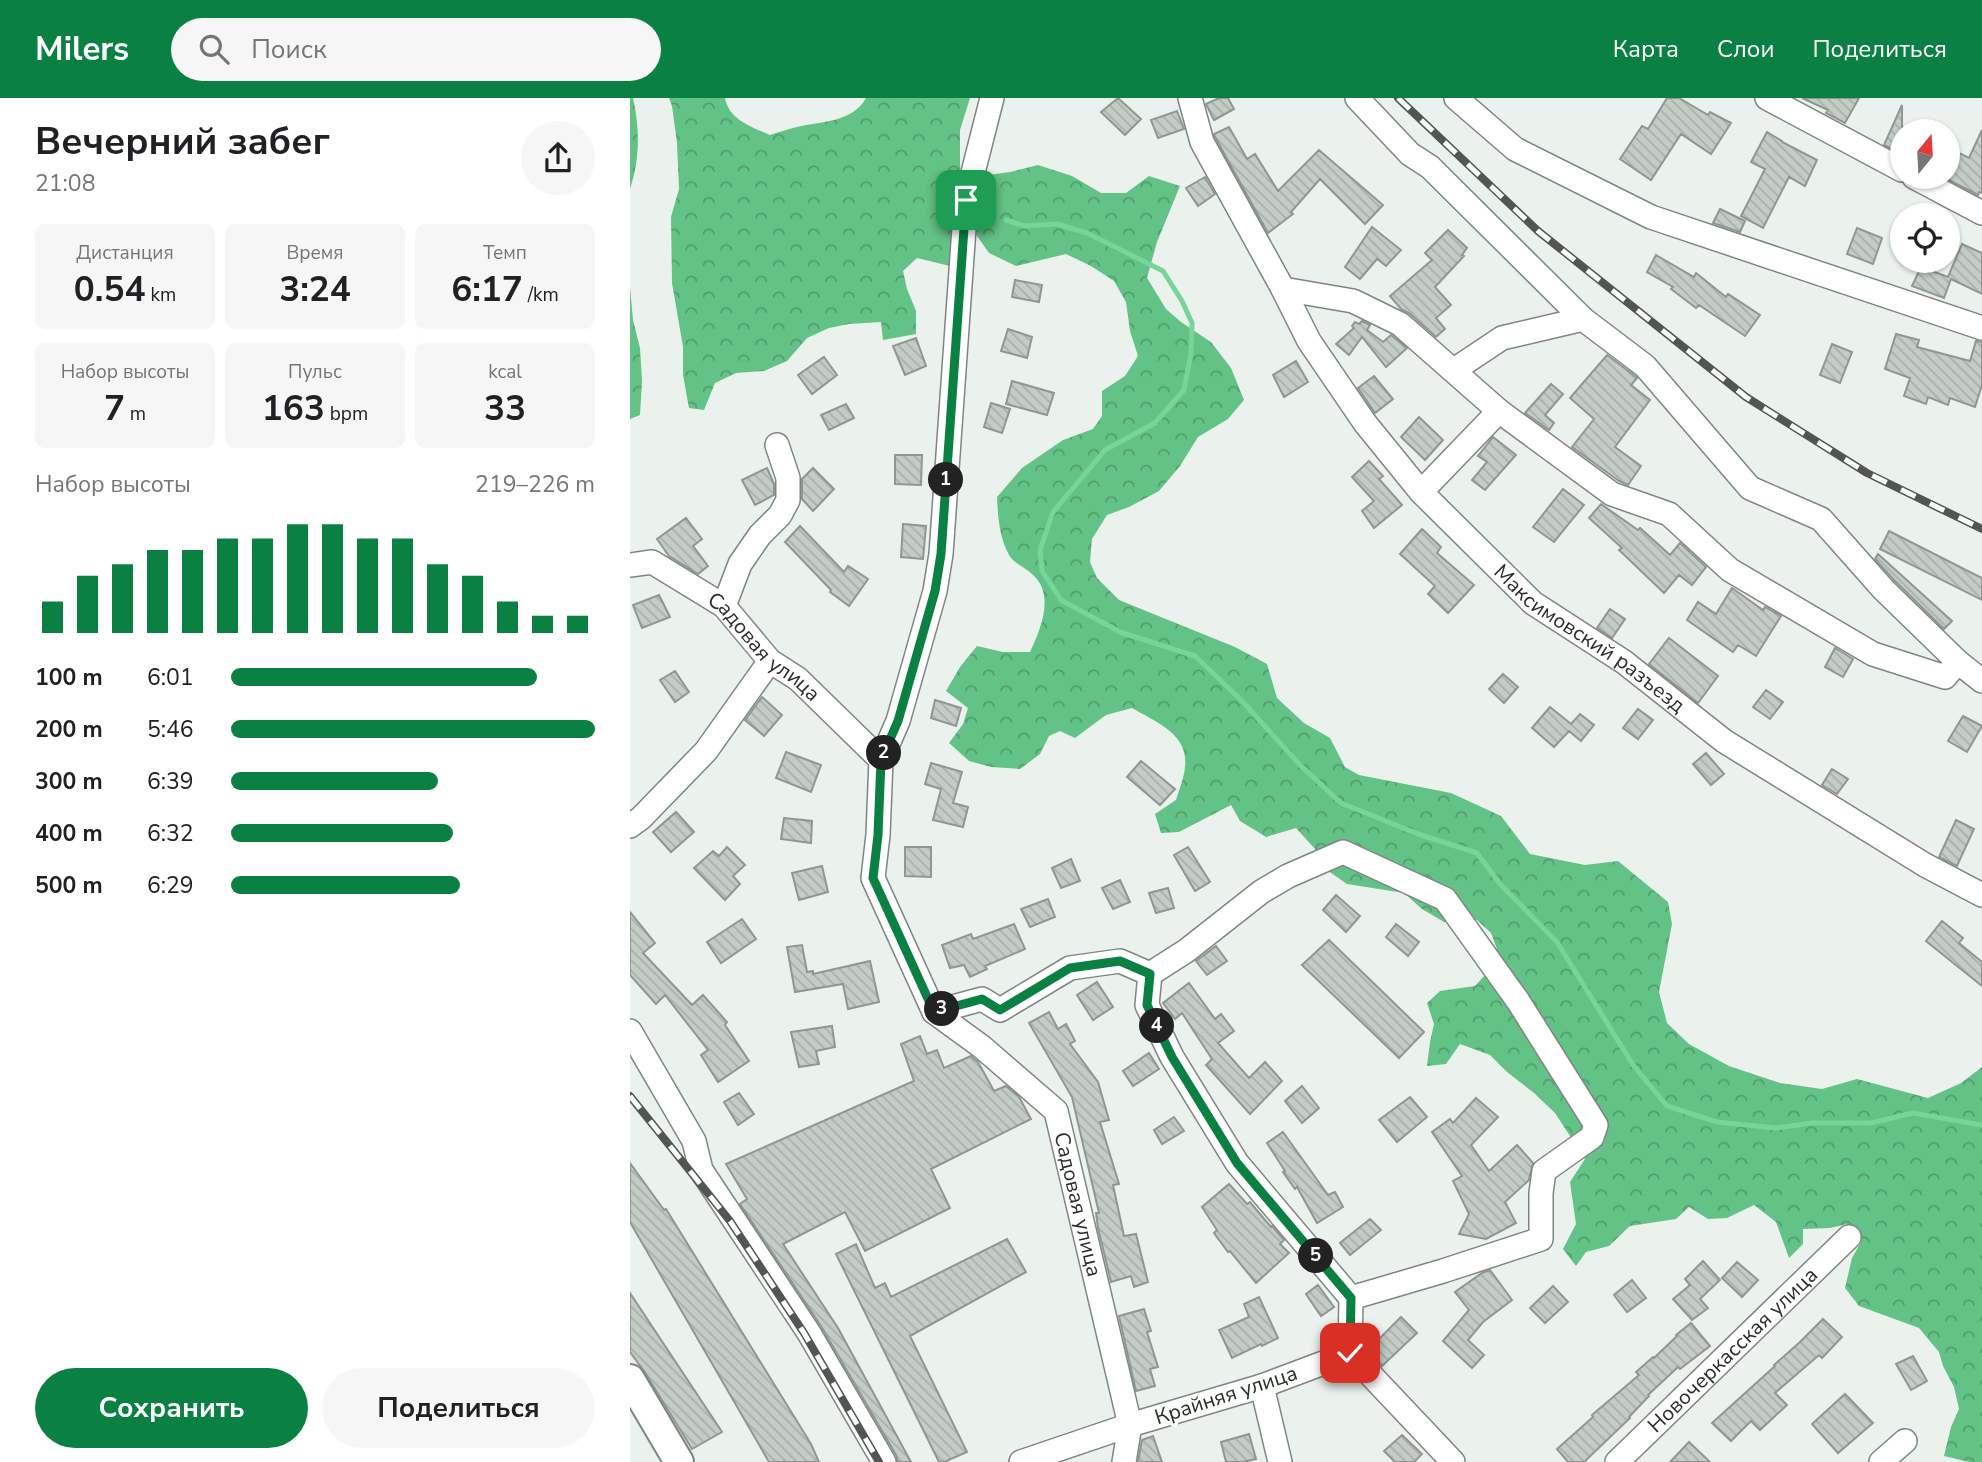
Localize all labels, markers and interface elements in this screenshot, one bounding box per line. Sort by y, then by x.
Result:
search box [171,18,661,81]
text: Milers [35,27,129,72]
icon: search [195,30,233,68]
text: Поиск [251,32,327,67]
text: Карта [1613,33,1679,65]
text: Слои [1717,33,1774,65]
text: Поделиться [1812,33,1947,65]
text: Вечерний забег [35,116,330,167]
north arrow [1890,119,1960,189]
map controls [1890,119,1960,273]
button: share [521,121,595,195]
text: 21:08 [35,168,95,199]
pin [936,170,996,230]
icon: arrive [947,181,985,219]
button: locate [1890,203,1960,273]
text: Дистанция [76,240,174,266]
text: Время [286,240,344,266]
text: Темп [483,240,527,266]
text: 0.54 [74,266,146,313]
text: 3:24 [279,266,351,313]
text: 6:17 [451,266,523,313]
text: km [146,282,176,308]
text: /km [523,282,559,308]
text: Набор высоты [61,359,189,385]
text: Пульс [288,359,342,385]
text: kcal [488,359,522,385]
text: 7 [104,385,125,432]
text: 163 [262,385,325,432]
text: 33 [484,385,526,432]
text: m [125,401,146,427]
text: bpm [325,401,368,427]
pin: 1 [928,462,964,498]
text: 1 [940,466,951,492]
text: Набор высоты [35,469,191,500]
text: 219–226 m [475,469,595,500]
street label: Максимовский разъезд [1488,558,1691,719]
street label: Садовая улица [703,585,827,707]
text: 100 m [35,662,103,693]
text: 6:01 [147,662,194,693]
text: 200 m [35,714,103,745]
text: 5:46 [147,714,194,745]
pin: 2 [866,736,902,770]
text: 2 [878,739,889,765]
text: 300 m [35,766,103,797]
text: 6:39 [147,766,194,797]
text: 400 m [35,818,103,849]
text: 6:32 [147,818,194,849]
text: 500 m [35,870,103,901]
text: 6:29 [147,870,194,901]
pin: 3 [924,992,960,1026]
text: 3 [936,995,947,1021]
pin: 4 [1140,1009,1174,1044]
text: 4 [1151,1012,1162,1038]
street label: Садовая улица [1047,1129,1109,1279]
pin: 5 [1298,1238,1334,1274]
text: 5 [1310,1242,1321,1268]
street label: Новочеркасская улица [1641,1261,1824,1439]
pin [1320,1323,1380,1383]
icon: check [1331,1334,1369,1372]
street label: Крайняя улица [1151,1359,1301,1431]
button: Сохранить [35,1368,308,1448]
button: Поделиться [322,1368,595,1448]

